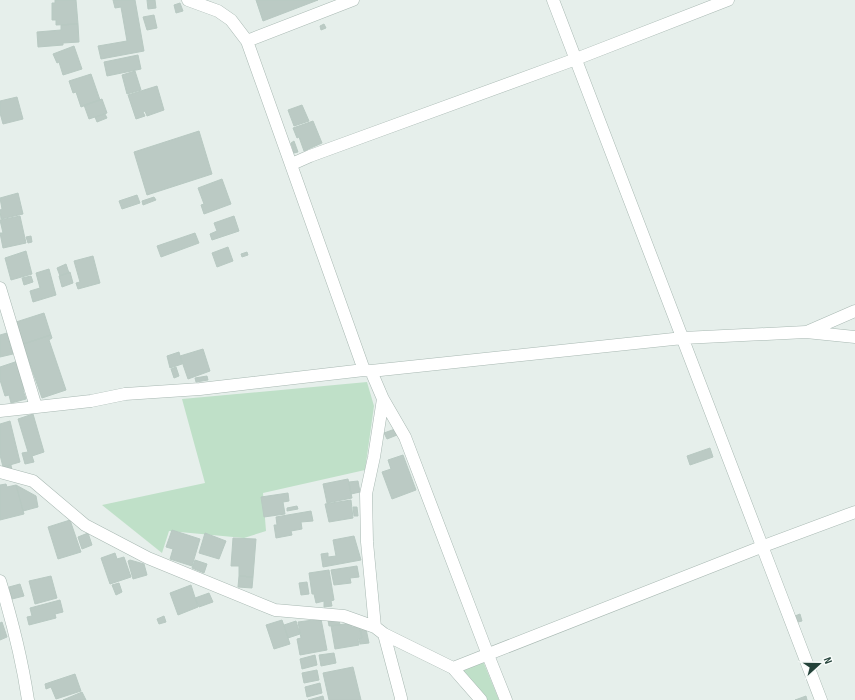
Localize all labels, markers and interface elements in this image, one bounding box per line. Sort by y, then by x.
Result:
north arrow [799,644,839,684]
text: N [821,656,835,666]

